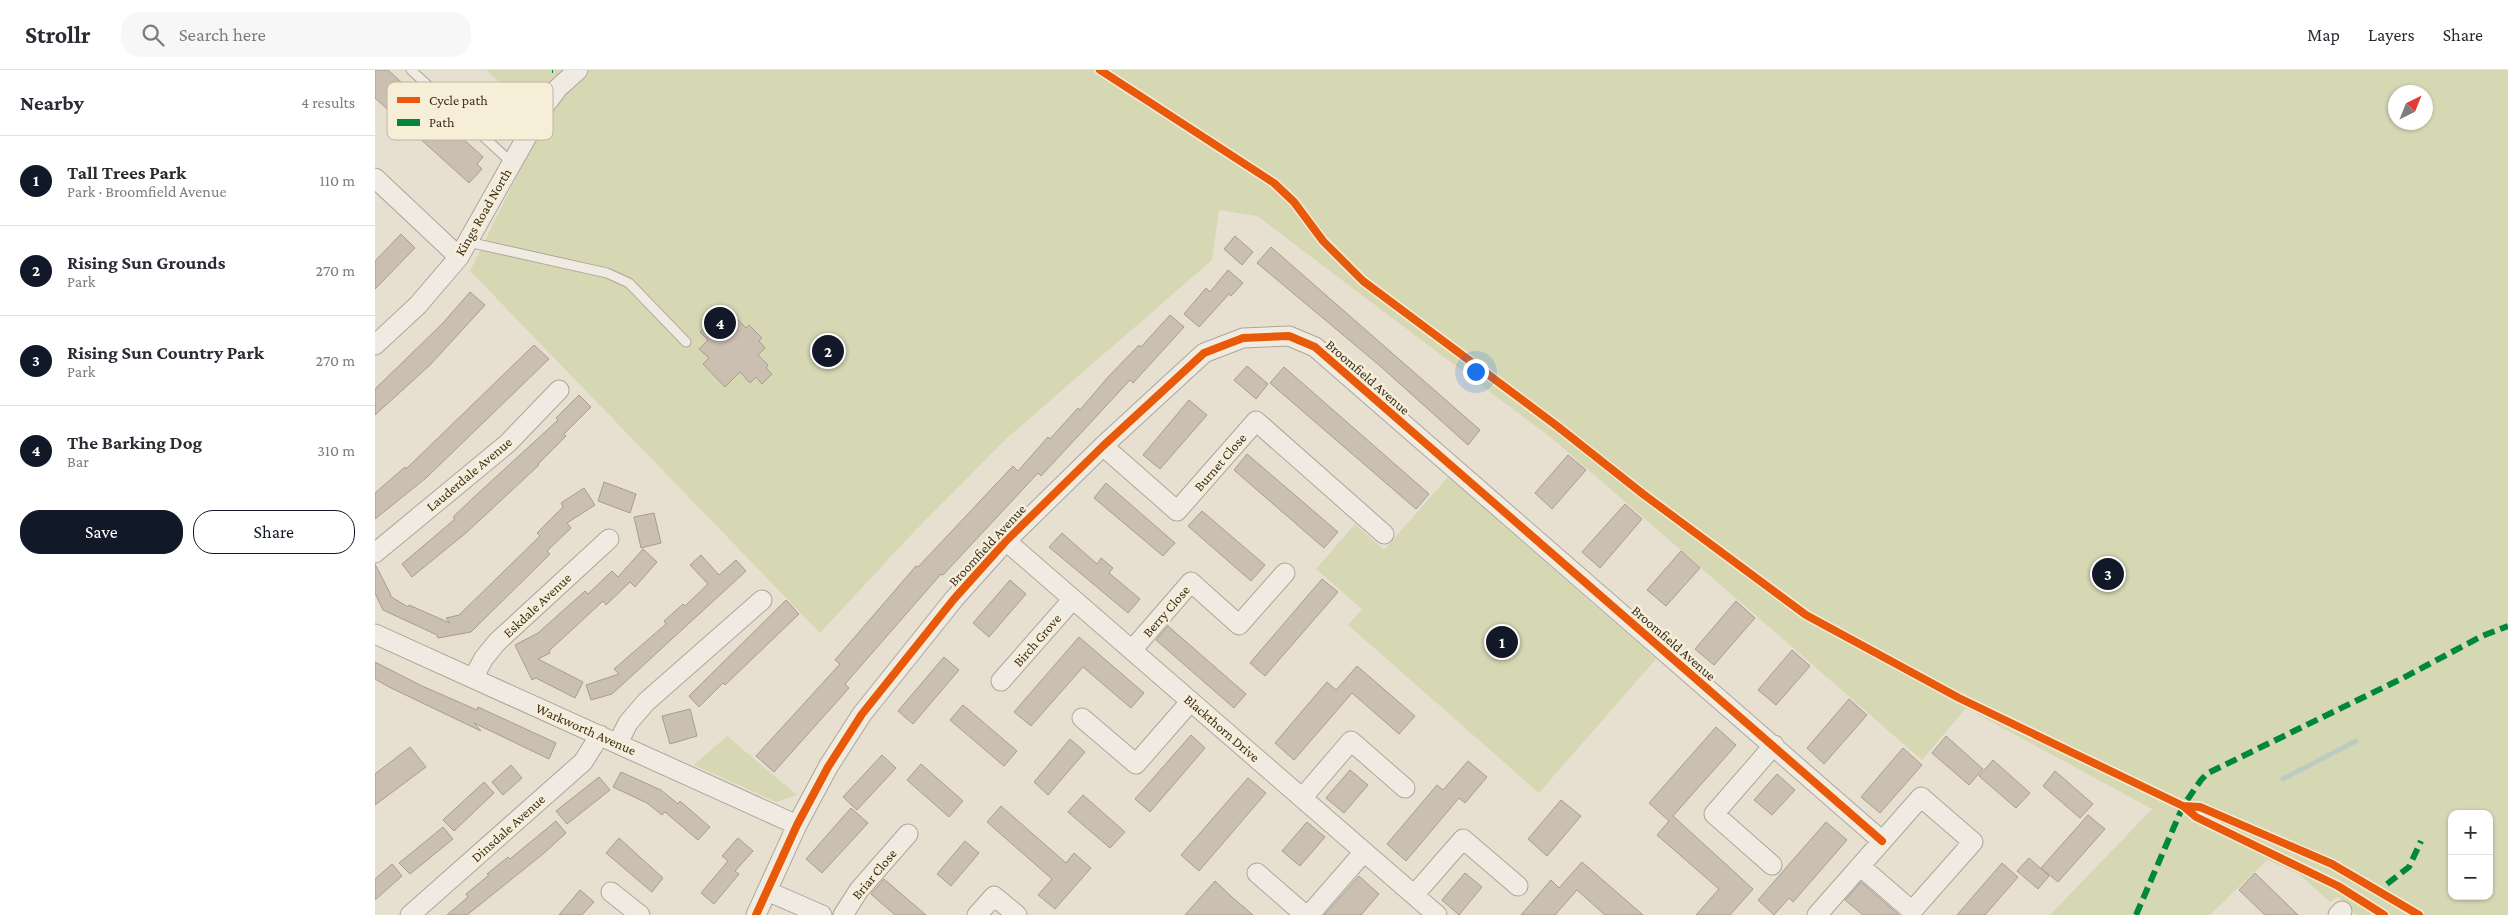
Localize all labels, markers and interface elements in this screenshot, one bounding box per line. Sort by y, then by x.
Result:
search box [121,12,471,57]
text: Strollr [25,21,91,48]
icon: search [139,21,167,49]
text: Search here [179,24,266,45]
text: Map [2307,25,2340,45]
text: Layers [2368,25,2415,45]
text: Share [2443,25,2483,45]
legend [387,82,553,140]
north arrow [2388,85,2433,130]
text: Nearby [20,91,84,115]
text: Cycle path [429,92,488,108]
text: 4 results [301,94,355,111]
text: Path [429,114,455,130]
text: Tall Trees Park [67,162,186,183]
street label: Kings Road North [452,165,515,259]
text: 1 [33,172,39,189]
text: 110 m [319,172,355,189]
text: Park · Broomfield Avenue [67,183,226,200]
text: Rising Sun Grounds [67,252,225,273]
text: 2 [32,262,40,279]
text: 270 m [316,262,355,279]
text: Park [67,273,95,290]
pin: 4 [704,304,736,342]
pin: 2 [812,332,844,370]
street label: Broomfield Avenue [1323,336,1413,418]
text: Rising Sun Country Park [67,342,264,363]
text: 3 [32,352,40,369]
text: 270 m [316,352,355,369]
your location [1463,359,1489,385]
text: Park [67,363,95,380]
street label: Burnet Close [1190,430,1250,494]
text: The Barking Dog [67,432,202,453]
street label: Lauderdale Avenue [423,434,515,514]
text: 4 [32,442,40,459]
text: 310 m [317,442,355,459]
text: Bar [67,453,89,470]
street label: Broomfield Avenue [945,501,1029,589]
button: Save [20,510,183,554]
button: Share [193,510,355,554]
pin: 3 [2092,555,2124,593]
street label: Eskdale Avenue [500,569,574,641]
street label: Berry Close [1139,582,1193,640]
street label: Broomfield Avenue [1629,602,1719,684]
street label: Birch Grove [1010,610,1064,670]
pin: 1 [1486,623,1518,661]
street label: Blackthorn Drive [1181,691,1263,765]
street label: Warkworth Avenue [533,700,639,758]
street label: Dinsdale Avenue [468,791,548,865]
map controls [2448,810,2493,900]
button: + [2448,810,2493,855]
street label: Briar Close [848,846,900,902]
button: − [2448,855,2493,900]

